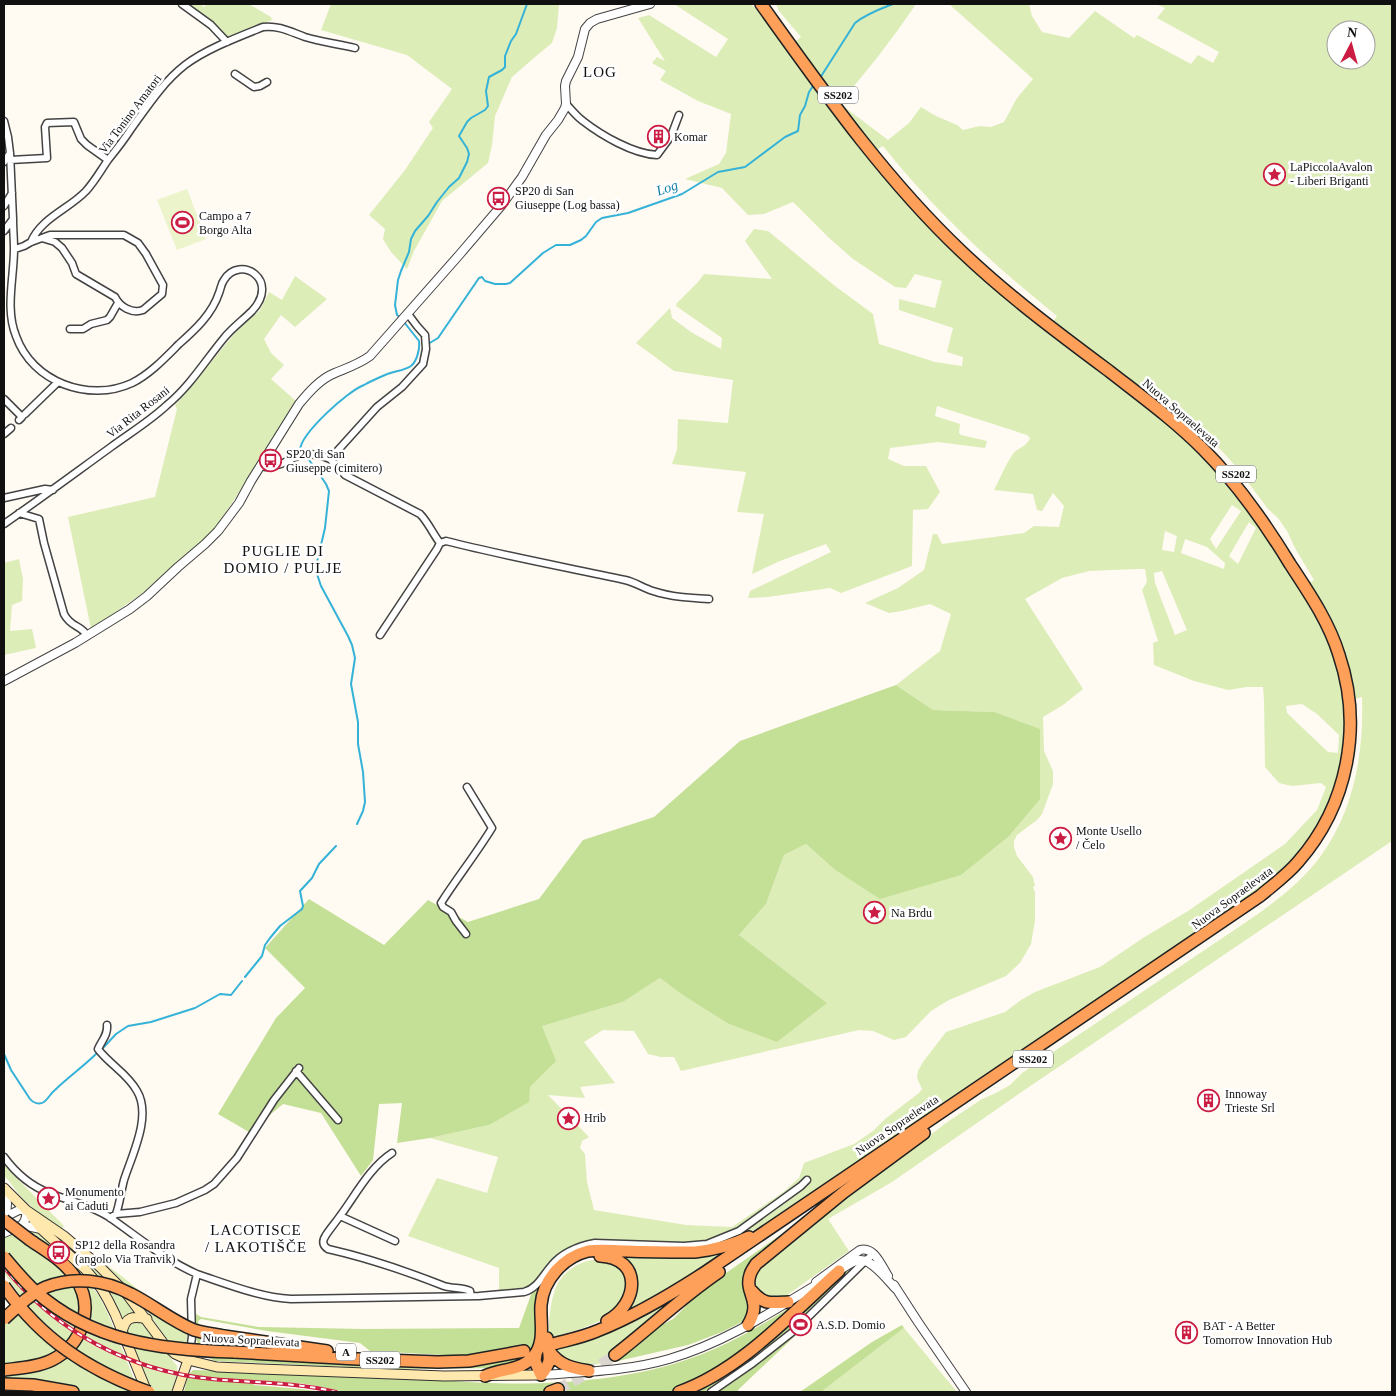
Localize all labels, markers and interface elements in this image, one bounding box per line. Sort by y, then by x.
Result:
north arrow [1326,20,1376,70]
text: N [1346,25,1358,41]
district label: LOG [583,64,617,80]
street label: Via Tonino Amatori [96,71,165,156]
road number: SS202 [818,86,858,104]
building icon: Komar [646,125,670,149]
place label: Komar [674,130,707,144]
place label: LaPiccolaAvalon - Liberi Briganti [1290,160,1372,188]
place icon: LaPiccolaAvalon - Liberi Briganti [1262,162,1286,186]
water label: Log [653,177,680,199]
place label: SP20 di San Giuseppe (Log bassa) [515,184,620,212]
bus stop icon: SP20 di San Giuseppe (Log bassa) [487,186,511,210]
place label: Campo a 7 Borgo Alta [199,209,252,237]
sports icon: Campo a 7 Borgo Alta [171,211,195,235]
street label: Nuova Sopraelevata [1140,376,1223,451]
street label: Via Rita Rosani [104,383,173,441]
place label: SP20 di San Giuseppe (cimitero) [286,447,382,475]
bus stop icon: SP20 di San Giuseppe (cimitero) [258,449,282,473]
road number: SS202 [1216,466,1256,482]
district label: PUGLIE DI DOMIO / PULJE [224,543,342,576]
place label: Monte Usello / Čelo [1076,824,1142,852]
place icon: Monte Usello / Čelo [1048,826,1072,850]
street label: Nuova Sopraelevata [1189,863,1276,932]
place icon: Na Brdu [863,901,887,925]
place label: Na Brdu [891,906,932,920]
road number: SS202 [1013,1050,1053,1068]
place label: Innoway Trieste Srl [1225,1087,1276,1115]
building icon: Innoway Trieste Srl [1197,1089,1221,1113]
street label: Nuova Sopraelevata [853,1092,942,1158]
place icon: Hrib [556,1106,580,1130]
place label: Hrib [584,1111,606,1125]
place label: Monumento ai Caduti [65,1185,124,1213]
place icon: Monumento ai Caduti [37,1187,61,1211]
district label: LACOTISCE / LAKOTIŠČE [205,1222,307,1255]
place label: SP12 della Rosandra (angolo Via Tranvik) [75,1238,176,1266]
bus stop icon: SP12 della Rosandra (angolo Via Tranvik) [47,1240,71,1264]
sports icon: A.S.D. Domio [788,1313,812,1337]
place label: A.S.D. Domio [816,1318,885,1332]
place label: BAT - A Better Tomorrow Innovation Hub [1203,1319,1332,1347]
building icon: BAT - A Better Tomorrow Innovation Hub [1175,1321,1199,1345]
street label: Nuova Sopraelevata [202,1330,300,1350]
road number: A [336,1344,356,1360]
road number: SS202 [360,1352,400,1368]

